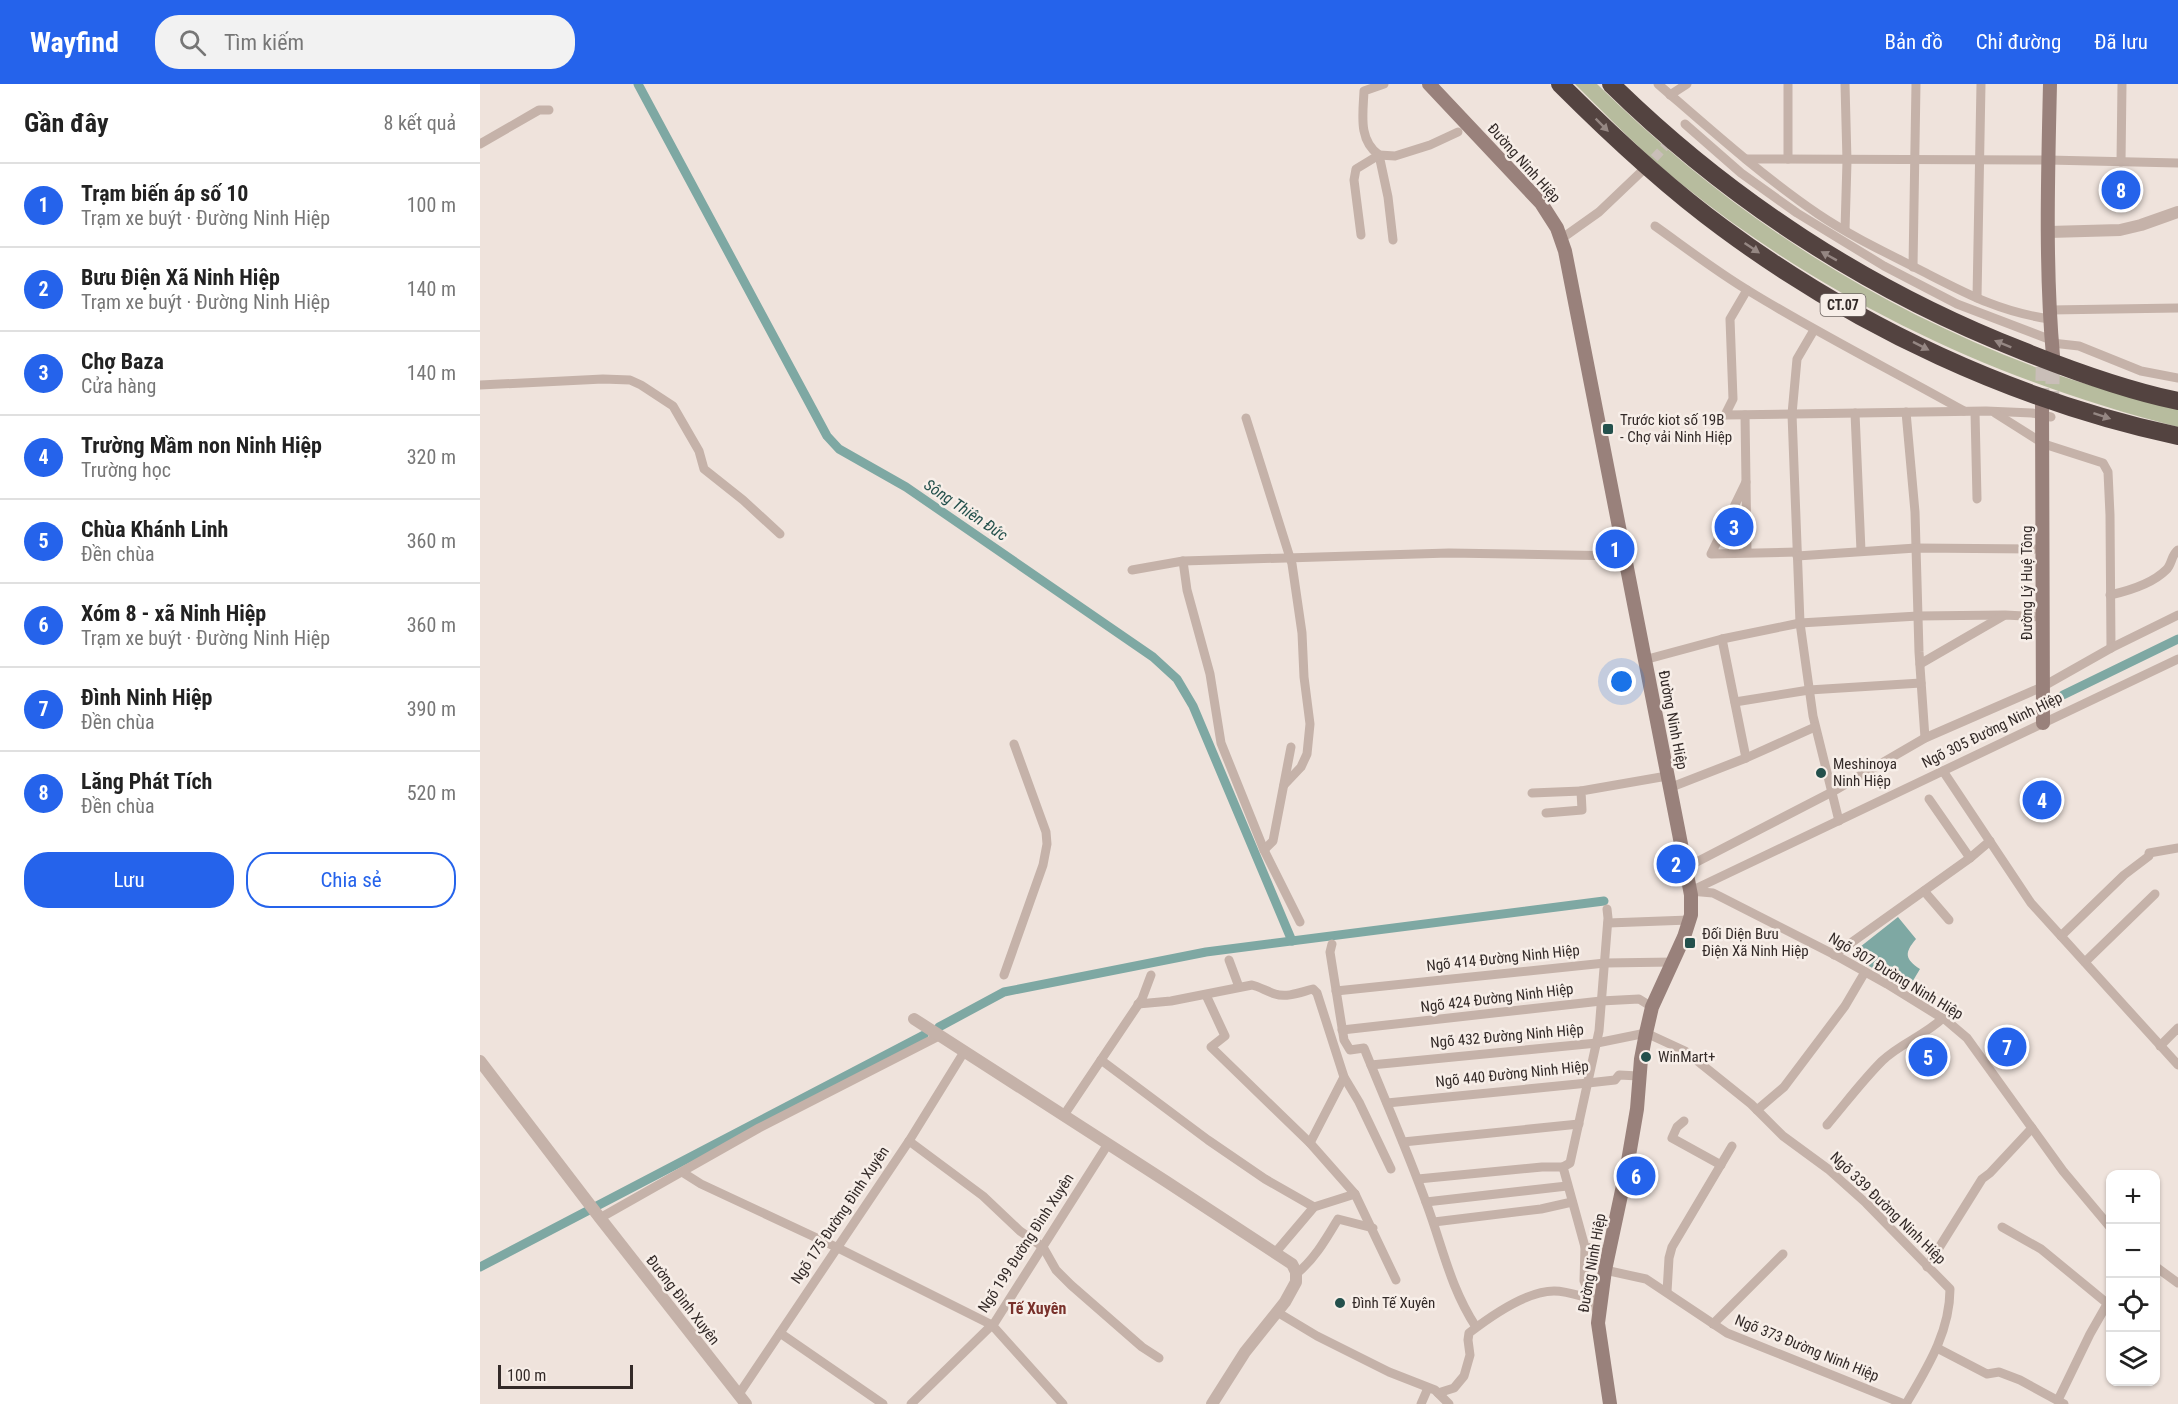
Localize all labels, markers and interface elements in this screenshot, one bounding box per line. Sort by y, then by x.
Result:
search box [155,15,575,69]
text: Wayfind [30,26,119,59]
icon: search [176,26,209,59]
text: Tìm kiếm [224,30,304,55]
text: Bản đồ [1885,30,1943,54]
text: Chỉ đường [1976,30,2061,54]
text: Đã lưu [2094,30,2148,54]
text: Gần đây [24,108,109,138]
text: 8 kết quả [384,111,456,135]
one-way arrow [1594,118,1609,132]
street label: Đường Ninh Hiệp [1484,120,1564,206]
pin: 8 [2102,168,2140,212]
text: Trạm biến áp số 10 [81,181,248,206]
text: 1 [38,193,49,217]
text: 100 m [407,193,456,217]
text: Trạm xe buýt · Đường Ninh Hiệp [81,206,330,230]
one-way arrow [1744,242,1760,254]
one-way arrow [1820,251,1837,261]
text: Bưu Điện Xã Ninh Hiệp [81,265,280,290]
text: 2 [38,277,49,301]
text: 140 m [407,277,456,301]
text: Trạm xe buýt · Đường Ninh Hiệp [81,290,330,314]
road number: CT.07 [1820,294,1866,316]
one-way arrow [1994,339,2012,348]
one-way arrow [1912,341,1929,351]
text: Chợ Baza [81,349,164,374]
text: 3 [38,361,49,385]
text: 140 m [407,361,456,385]
text: Cửa hàng [81,374,156,398]
place label: Trước kiot số 19B - Chợ vải Ninh Hiệp [1620,411,1732,446]
one-way arrow [2094,412,2112,421]
marker: Trước kiot số 19B - Chợ vải Ninh Hiệp [1601,422,1615,436]
text: Trường Mầm non Ninh Hiệp [81,433,322,458]
text: 4 [38,445,49,469]
text: 320 m [407,445,456,469]
text: Trường học [81,458,171,482]
water label: Sông Thiên Đức [921,475,1011,545]
pin: 3 [1714,504,1754,550]
text: Chùa Khánh Linh [81,517,228,542]
pin: 1 [1596,526,1634,572]
street label: Đường Lý Huệ Tông [2018,526,2036,640]
text: 5 [38,529,49,553]
text: 360 m [407,529,456,553]
text: Đền chùa [81,542,155,566]
text: Xóm 8 - xã Ninh Hiệp [81,601,266,626]
text: 6 [38,613,49,637]
text: 360 m [407,613,456,637]
text: Trạm xe buýt · Đường Ninh Hiệp [81,626,330,650]
your location [1607,667,1636,696]
street label: Đường Ninh Hiệp [1655,669,1691,771]
text: Đình Ninh Hiệp [81,685,212,710]
street label: Ngõ 305 Đường Ninh Hiệp [1919,688,2065,772]
text: 7 [38,697,49,721]
text: 390 m [407,697,456,721]
text: Đền chùa [81,710,155,734]
place label: Meshinoya Ninh Hiệp [1833,755,1897,790]
marker: Meshinoya Ninh Hiệp [1814,766,1828,780]
text: Lăng Phát Tích [81,769,212,794]
pin: 4 [2022,778,2062,822]
text: 8 [38,781,49,805]
text: 520 m [407,781,456,805]
text: Đền chùa [81,794,155,818]
pin: 2 [1656,842,1696,886]
button: Lưu [24,852,234,908]
button: Chia sẻ [246,852,456,908]
place label: Đối Diện Bưu Điện Xã Ninh Hiệp [1702,925,1809,960]
street label: Ngõ 307 Đường Ninh Hiệp [1825,929,1967,1023]
marker: Đối Diện Bưu Điện Xã Ninh Hiệp [1683,936,1697,950]
street label: Ngõ 414 Đường Ninh Hiệp [1426,941,1580,975]
street label: Ngõ 424 Đường Ninh Hiệp [1420,980,1574,1016]
street label: Ngõ 432 Đường Ninh Hiệp [1430,1020,1584,1052]
pin: 7 [1988,1024,2026,1070]
pin: 5 [1908,1034,1948,1080]
place label: WinMart+ [1658,1048,1715,1066]
marker: WinMart+ [1639,1050,1653,1064]
street label: Ngõ 440 Đường Ninh Hiệp [1435,1057,1589,1091]
street label: Ngõ 175 Đường Đình Xuyên [787,1143,893,1287]
street label: Ngõ 339 Đường Ninh Hiệp [1826,1148,1950,1268]
pin: 6 [1616,1154,1656,1198]
street label: Ngõ 199 Đường Đình Xuyên [974,1170,1078,1316]
map controls [2106,1170,2160,1386]
button: + [2106,1170,2160,1224]
street label: Đường Ninh Hiệp [1574,1212,1610,1314]
button: − [2106,1224,2160,1278]
street label: Đường Đình Xuyên [642,1252,724,1348]
button: locate [2106,1278,2160,1332]
place label: Đình Tế Xuyên [1352,1294,1435,1312]
marker: Đình Tế Xuyên [1333,1296,1347,1310]
district label: Tế Xuyên [1008,1299,1066,1318]
street label: Ngõ 373 Đường Ninh Hiệp [1732,1311,1882,1385]
button: layers [2106,1332,2160,1386]
scale bar [498,1362,633,1390]
text: 100 m [507,1366,546,1385]

